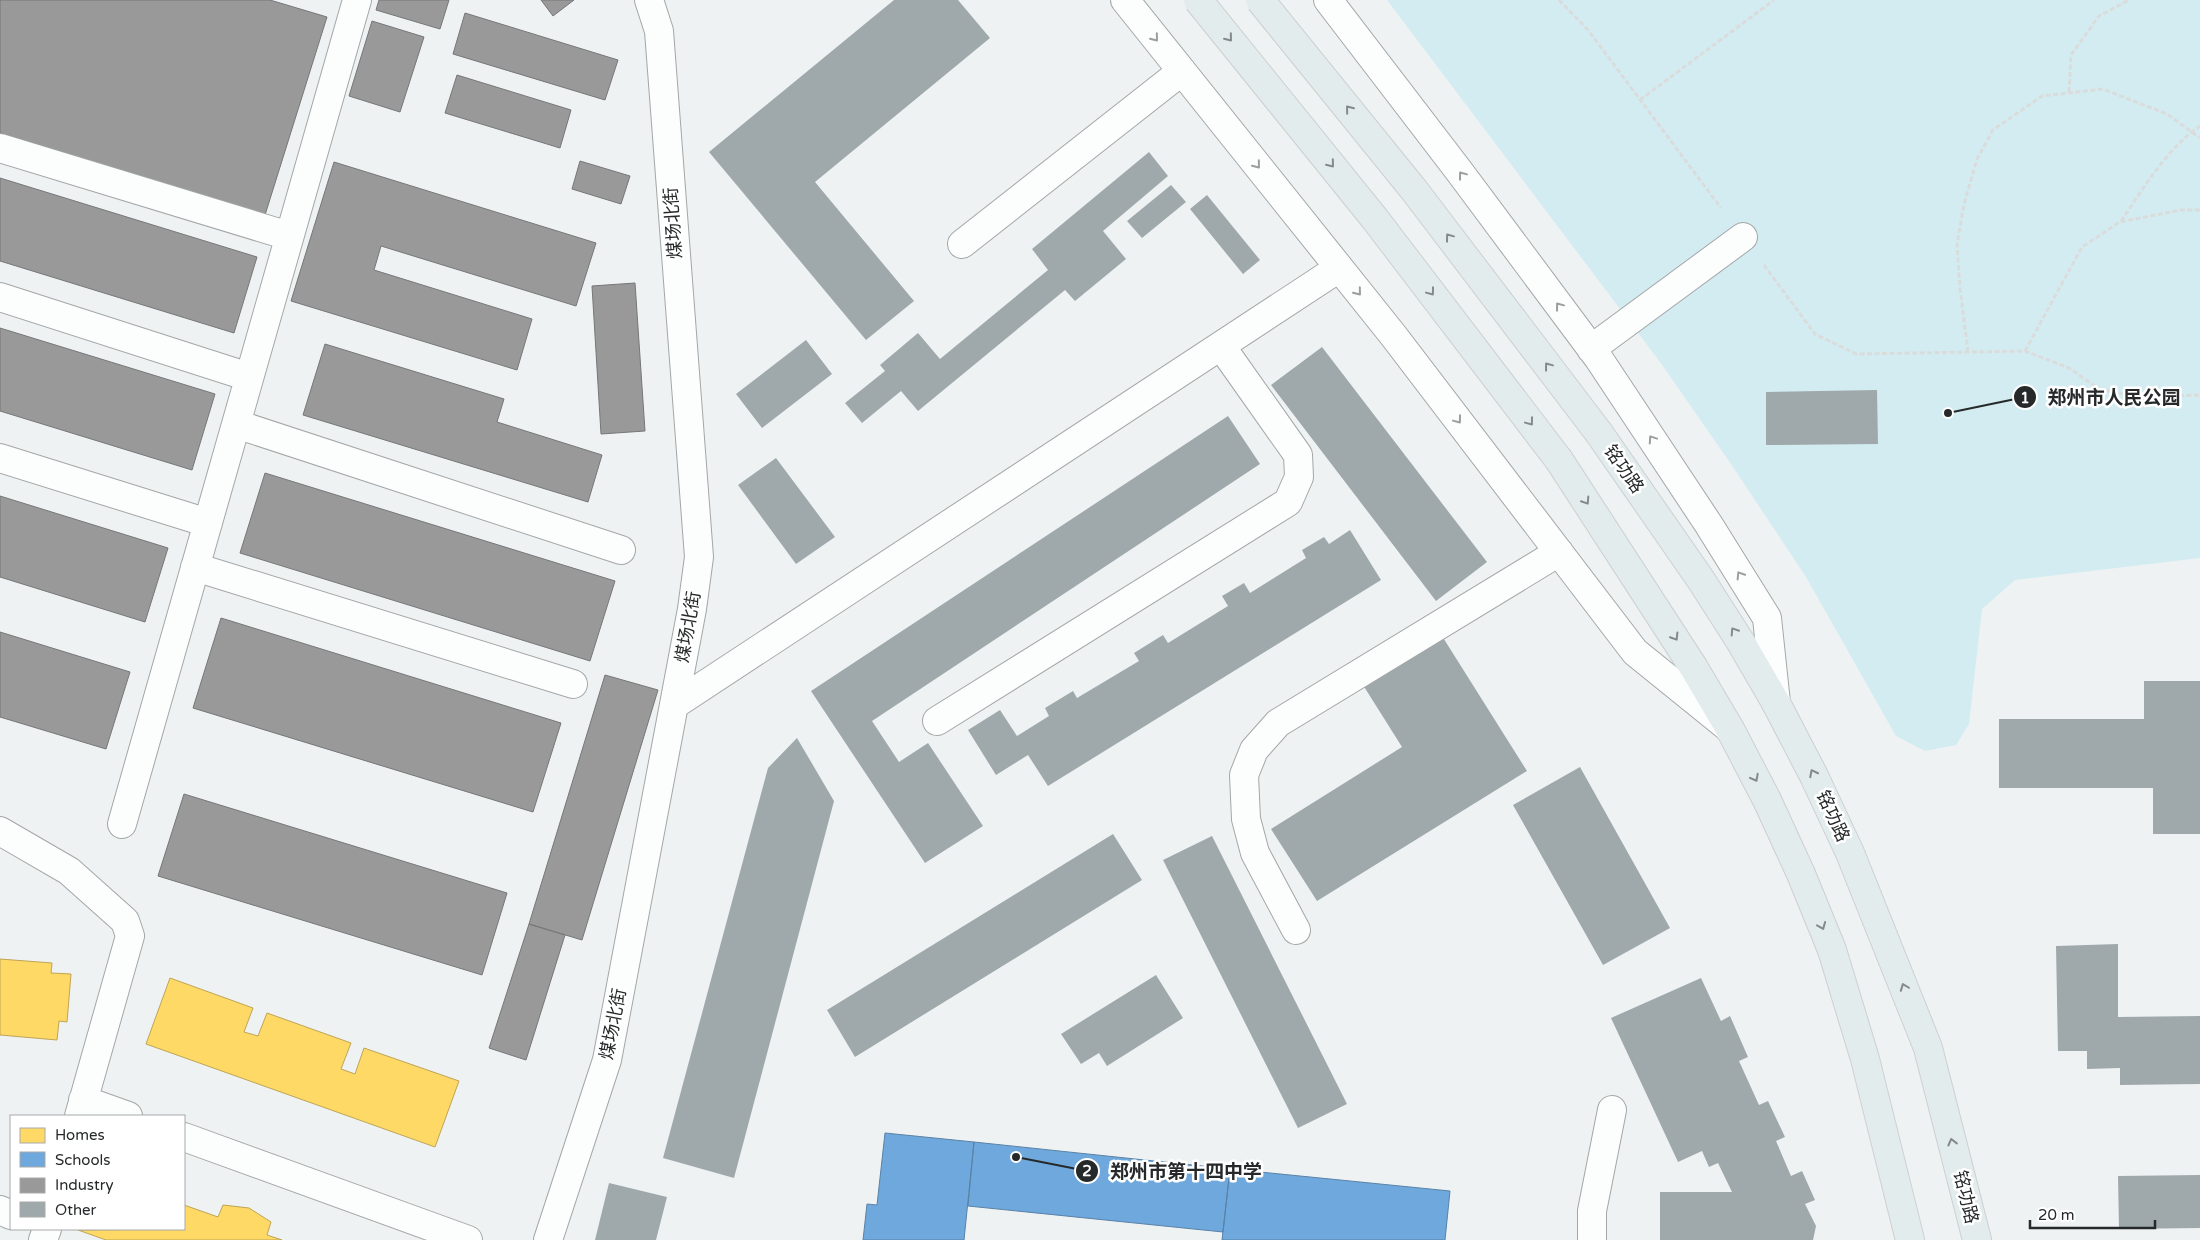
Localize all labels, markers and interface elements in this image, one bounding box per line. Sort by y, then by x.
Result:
one-way arrow [1150,32,1158,41]
one-way arrow [1224,32,1232,41]
one-way arrow [1346,106,1354,115]
one-way arrow [1326,158,1334,167]
one-way arrow [1251,159,1259,168]
one-way arrow [1459,171,1468,181]
street label: 煤场北街 [660,186,686,260]
one-way arrow [1447,234,1455,243]
one-way arrow [1353,286,1361,295]
one-way arrow [1426,286,1434,295]
one-way arrow [1555,302,1565,311]
one-way arrow [1545,362,1554,372]
callout: 郑州市人民公园 [2012,380,2190,414]
text: 郑州市人民公园 [2047,387,2181,409]
text: 1 [2020,389,2030,407]
one-way arrow [1452,414,1461,424]
one-way arrow [1524,416,1532,425]
one-way arrow [1648,435,1658,444]
street label: 铭功路 [1600,441,1648,497]
one-way arrow [1580,495,1589,505]
one-way arrow [1737,571,1747,580]
street label: 煤场北街 [671,590,705,664]
one-way arrow [1731,628,1740,637]
one-way arrow [1669,631,1678,641]
one-way arrow [1809,770,1819,779]
one-way arrow [1749,773,1759,782]
street label: 铭功路 [1812,787,1854,845]
one-way arrow [1816,921,1827,930]
one-way arrow [1900,983,1910,992]
street label: 煤场北街 [595,987,631,1061]
legend [10,1115,185,1230]
text: Homes [55,1126,105,1144]
one-way arrow [1947,1137,1958,1146]
text: Schools [55,1151,111,1169]
callout: 郑州市第十四中学 [1075,1154,1272,1188]
text: 郑州市第十四中学 [1110,1161,1262,1183]
text: 2 [1082,1162,1092,1180]
street label: 铭功路 [1949,1168,1983,1226]
text: Industry [55,1176,114,1194]
scale bar [2030,1198,2155,1230]
text: Other [55,1201,97,1219]
text: 20 m [2038,1206,2075,1224]

